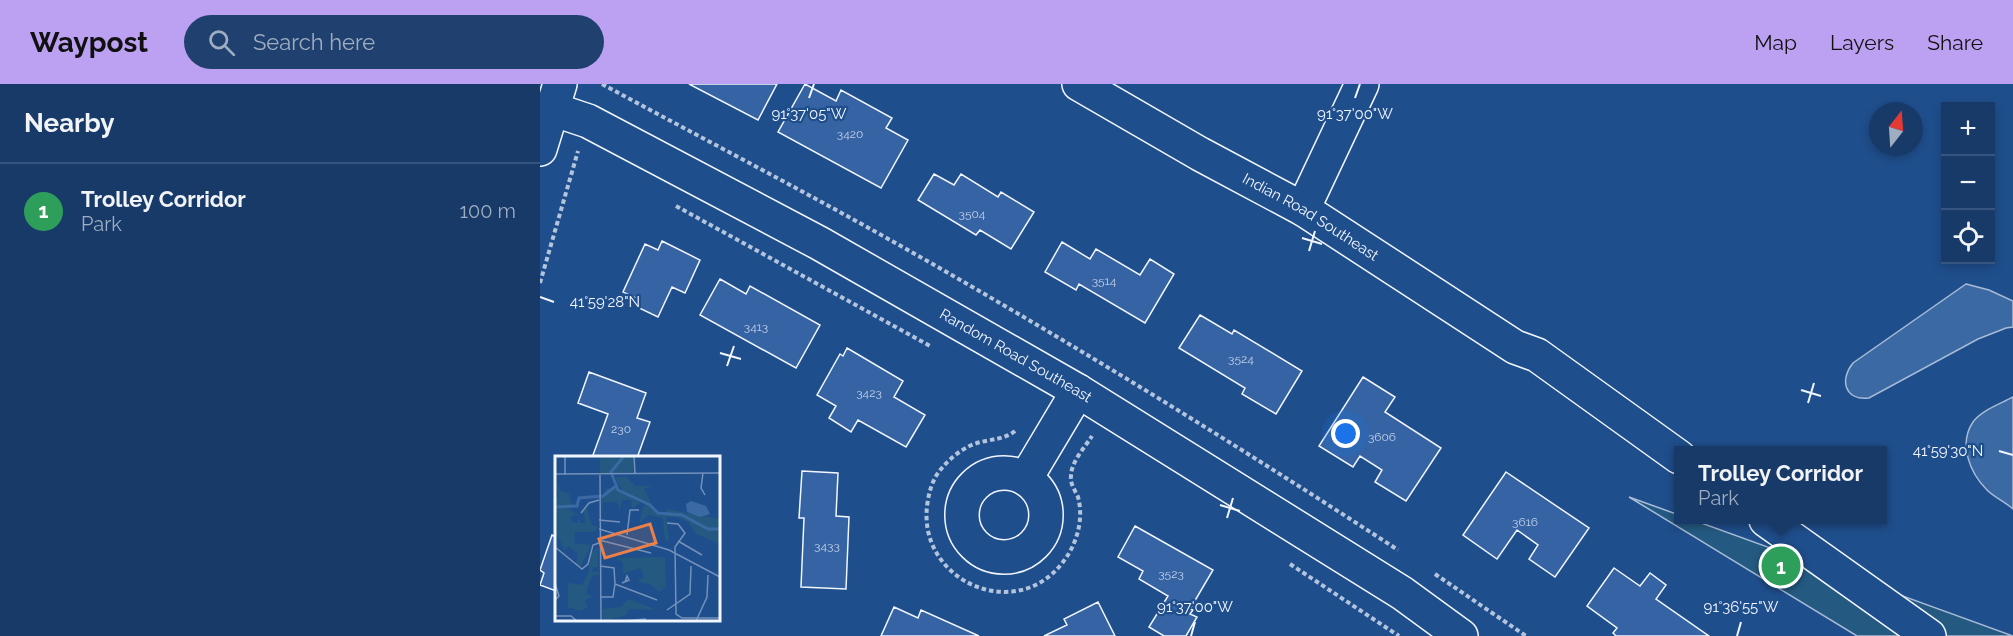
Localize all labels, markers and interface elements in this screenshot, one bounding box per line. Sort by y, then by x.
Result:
search box [184,15,604,69]
text: Waypost [30,26,148,59]
icon: search [205,26,238,59]
text: Search here [253,29,375,55]
text: Map [1754,30,1797,55]
text: Layers [1830,30,1894,55]
text: Share [1927,30,1983,55]
north arrow [1869,102,1923,156]
map controls [1941,102,1995,264]
button: + [1941,102,1995,156]
text: 91°37'05"W [772,105,847,123]
text: 91°37'00"W [1317,105,1393,123]
text: Nearby [24,108,114,138]
house number: 3420 [837,127,863,141]
button: − [1941,156,1995,210]
street label: Indian Road Southeast [1239,169,1382,265]
text: Trolley Corridor [81,186,246,212]
text: 1 [39,199,48,223]
text: 100 m [459,199,516,223]
house number: 3504 [959,207,986,221]
button: locate [1941,210,1995,264]
text: Park [81,212,122,236]
house number: 3514 [1092,274,1117,288]
text: 41°59'28"N [570,293,640,311]
street label: Random Road Southeast [937,305,1095,406]
house number: 3413 [744,320,768,334]
house number: 3524 [1228,352,1254,366]
house number: 3423 [856,386,882,400]
your location [1331,419,1360,448]
house number: 230 [611,422,631,436]
house number: 3606 [1368,430,1396,444]
text: 41°59'30"N [1913,442,1983,460]
popup [1674,446,1887,524]
inset map [555,456,720,621]
text: Trolley Corridor [1698,460,1863,486]
text: Park [1698,486,1739,510]
house number: 3616 [1512,515,1538,529]
house number: 3433 [814,539,840,553]
pin: 1 [1762,544,1800,588]
house number: 3523 [1158,567,1184,581]
text: 91°37'00"W [1157,598,1233,616]
text: 91°36'55"W [1704,598,1779,616]

